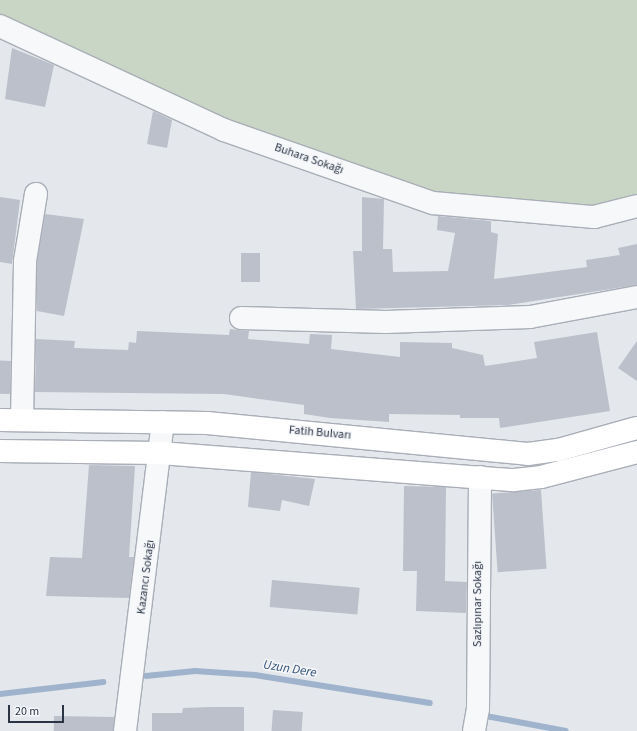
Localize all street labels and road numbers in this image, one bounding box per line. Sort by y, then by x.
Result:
street label: Buhara Sokağı [272,140,346,178]
street label: Fatih Bulvarı [288,423,352,443]
street label: Kazancı Sokağı [134,539,158,615]
street label: Sazlıpınar Sokağı [471,561,485,647]

